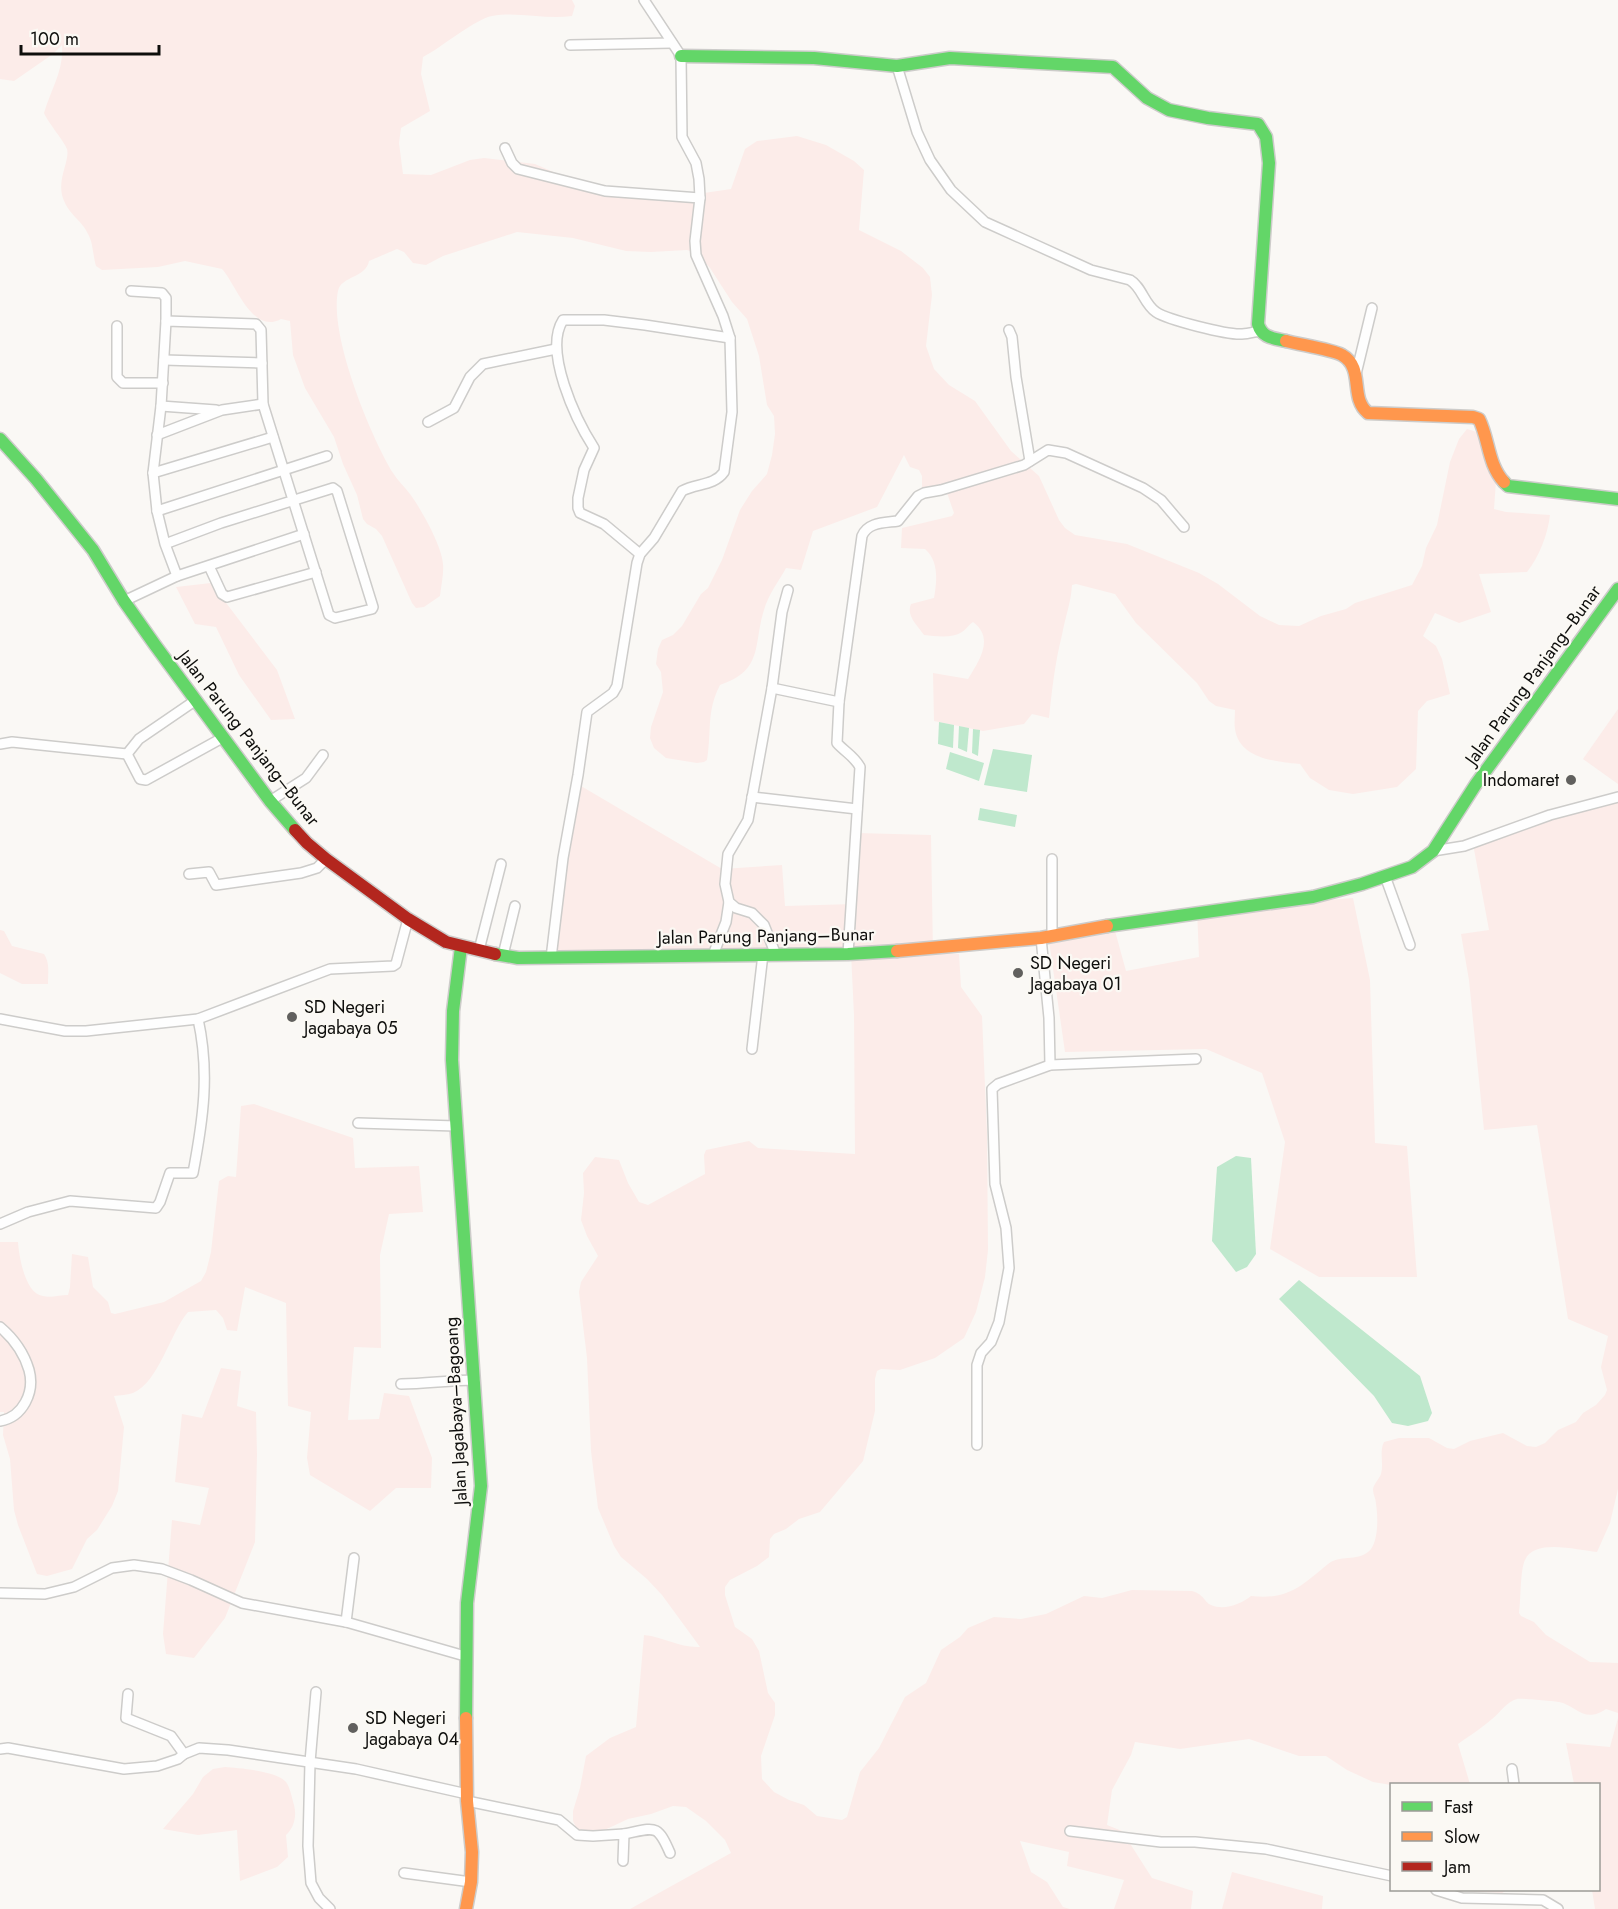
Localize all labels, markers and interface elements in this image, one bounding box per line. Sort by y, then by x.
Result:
scale bar [21,18,159,56]
text: 100 m [30,26,79,52]
street label: Jalan Parung Panjang–Bunar [1458,579,1608,772]
street label: Jalan Parung Panjang–Bunar [171,643,326,832]
place label: Indomaret [1483,767,1560,793]
marker: Indomaret [1564,773,1578,787]
street label: Jalan Parung Panjang–Bunar [655,921,875,951]
place label: SD Negeri Jagabaya 01 [1028,950,1122,997]
marker: SD Negeri Jagabaya 01 [1011,966,1025,980]
place label: SD Negeri Jagabaya 05 [302,994,398,1041]
marker: SD Negeri Jagabaya 05 [285,1010,299,1024]
street label: Jalan Jagabaya–Bagoang [438,1316,474,1508]
place label: SD Negeri Jagabaya 04 [363,1705,459,1752]
marker: SD Negeri Jagabaya 04 [346,1721,360,1735]
legend [1390,1783,1600,1891]
text: Fast [1444,1794,1473,1820]
text: Slow [1444,1824,1481,1850]
text: Jam [1442,1854,1471,1880]

